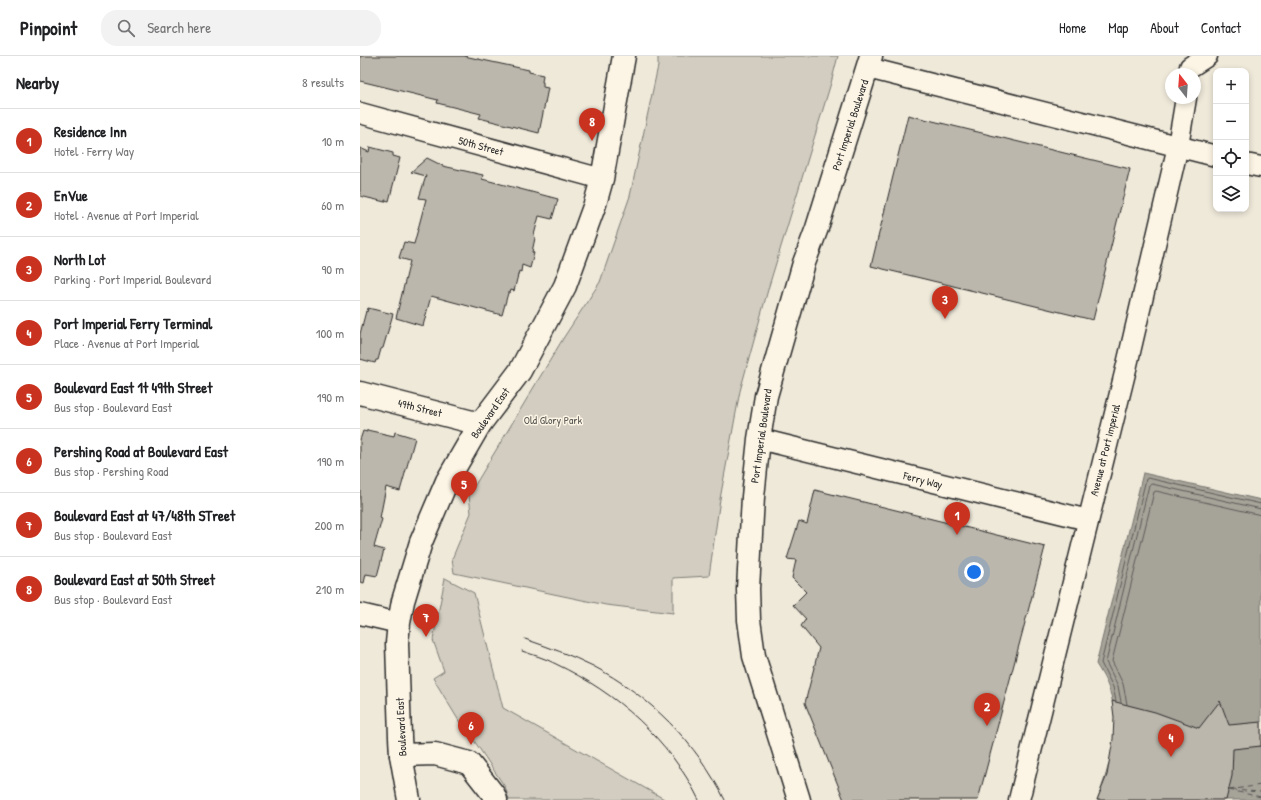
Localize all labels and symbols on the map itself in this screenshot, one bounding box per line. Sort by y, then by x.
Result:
north arrow [1165,68,1201,104]
street label: Port Imperial Boulevard [829,77,872,172]
pin: 8 [579,108,605,141]
street label: 50th Street [457,133,505,159]
pin: 3 [932,286,958,319]
street label: Boulevard East [467,385,513,441]
street label: Port Imperial Boulevard [747,387,775,484]
street label: 49th Street [397,396,444,420]
street label: Avenue at Port Imperial [1087,402,1123,498]
park label: Old Glory Park [524,413,583,427]
street label: Ferry Way [901,468,944,492]
pin: 5 [451,471,477,504]
pin: 1 [944,502,970,535]
your location [964,562,984,582]
pin: 7 [413,604,439,637]
pin: 2 [974,693,1000,726]
street label: Boulevard East [392,697,410,757]
pin: 6 [458,712,484,745]
pin: 4 [1158,724,1184,757]

